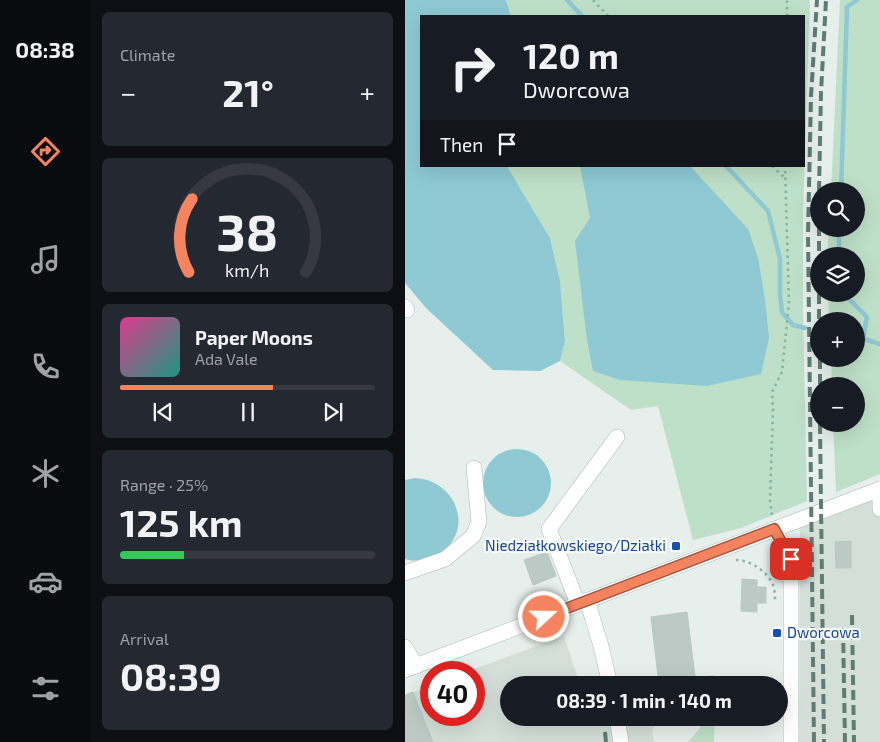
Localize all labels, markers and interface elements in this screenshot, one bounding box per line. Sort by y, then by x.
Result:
text: 120 m [523,34,619,76]
icon: right [440,35,505,100]
text: 08:38 [15,36,75,62]
text: Climate [120,45,175,64]
text: 21° [222,69,274,115]
text: − [120,75,136,109]
text: + [360,75,375,109]
text: Dworcowa [523,76,630,102]
icon: arrive [493,130,521,158]
text: Then [440,133,483,156]
icon: directions [28,134,63,169]
map controls [810,182,865,432]
button: search [810,182,865,237]
text: 38 [217,199,278,261]
icon: music [28,242,63,277]
button: layers [810,247,865,302]
text: km/h [225,259,270,281]
button: + [810,312,865,367]
text: Paper Moons [195,326,313,349]
icon: phone [28,349,63,384]
text: Ada Vale [195,349,258,368]
button: − [810,377,865,432]
icon: previous [149,398,177,426]
icon: pause [234,398,262,426]
icon: next [319,398,347,426]
icon: climate [28,456,63,491]
text: Range · 25% [120,475,208,494]
text: 125 km [120,499,242,545]
place label: Niedziałkowskiego/Działki [485,536,666,554]
pin [770,538,812,580]
marker: Niedziałkowskiego/Działki [670,540,682,552]
icon: arrive [777,545,805,573]
icon: car [28,564,63,599]
position arrow [517,590,569,642]
place label: Dworcowa [787,623,860,641]
marker: Dworcowa [771,627,783,639]
text: Arrival [120,629,169,648]
text: 08:39 [120,653,221,699]
speed limit sign: 40 [420,661,485,726]
icon: filters [28,671,63,706]
text: 08:39 · 1 min · 140 m [556,689,732,712]

